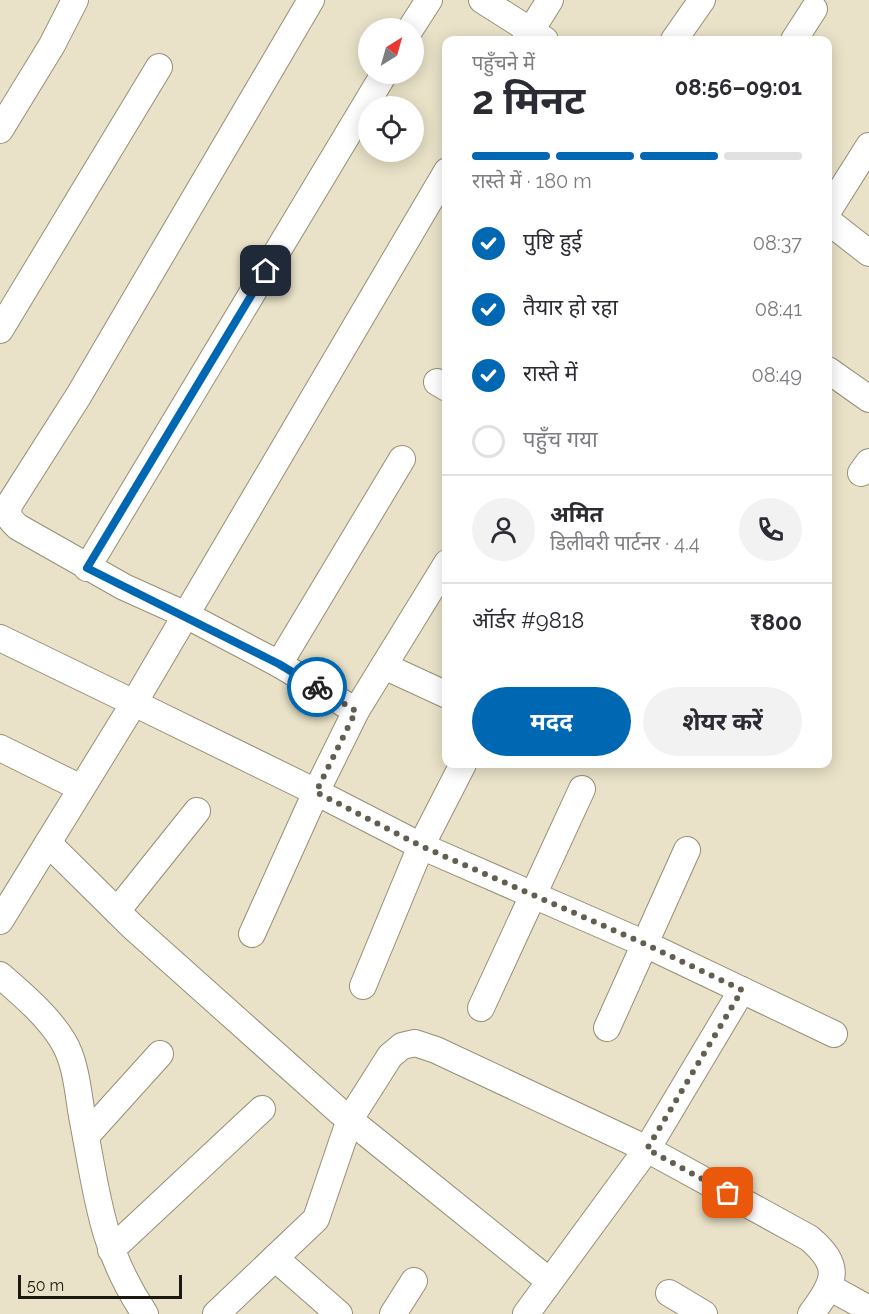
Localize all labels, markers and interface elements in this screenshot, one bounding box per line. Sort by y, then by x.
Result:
north arrow [358,18,424,84]
map controls [358,18,424,162]
text: पहुँचने में [472,51,535,75]
text: 08:56–09:01 [675,74,802,100]
text: 2 मिनट [472,77,585,123]
button: locate [358,96,424,162]
text: रास्ते में · 180 m [472,169,592,193]
icon: check [472,227,505,260]
text: पुष्टि हुई [523,228,582,254]
text: 08:37 [753,231,802,255]
pin [240,245,291,296]
icon: home [249,254,282,287]
icon: check [472,293,505,326]
text: तैयार हो रहा [523,294,618,320]
text: 08:41 [755,297,802,321]
icon: check [472,359,505,392]
text: रास्ते में [523,360,578,386]
text: 08:49 [752,363,802,387]
text: पहुँच गया [523,426,598,452]
button: person [472,498,535,561]
button: phone [739,498,802,561]
text: अमित [550,501,603,527]
text: डिलीवरी पार्टनर · 4.4 [550,531,700,555]
text: ऑर्डर #9818 [472,607,584,633]
text: ₹800 [750,609,802,635]
courier [287,657,347,717]
icon: bike [301,671,334,704]
button: मदद [472,687,631,756]
button: शेयर करें [643,687,802,756]
pin [702,1167,753,1218]
icon: bag [711,1176,744,1209]
scale bar [18,1272,182,1300]
text: 50 m [27,1276,64,1295]

